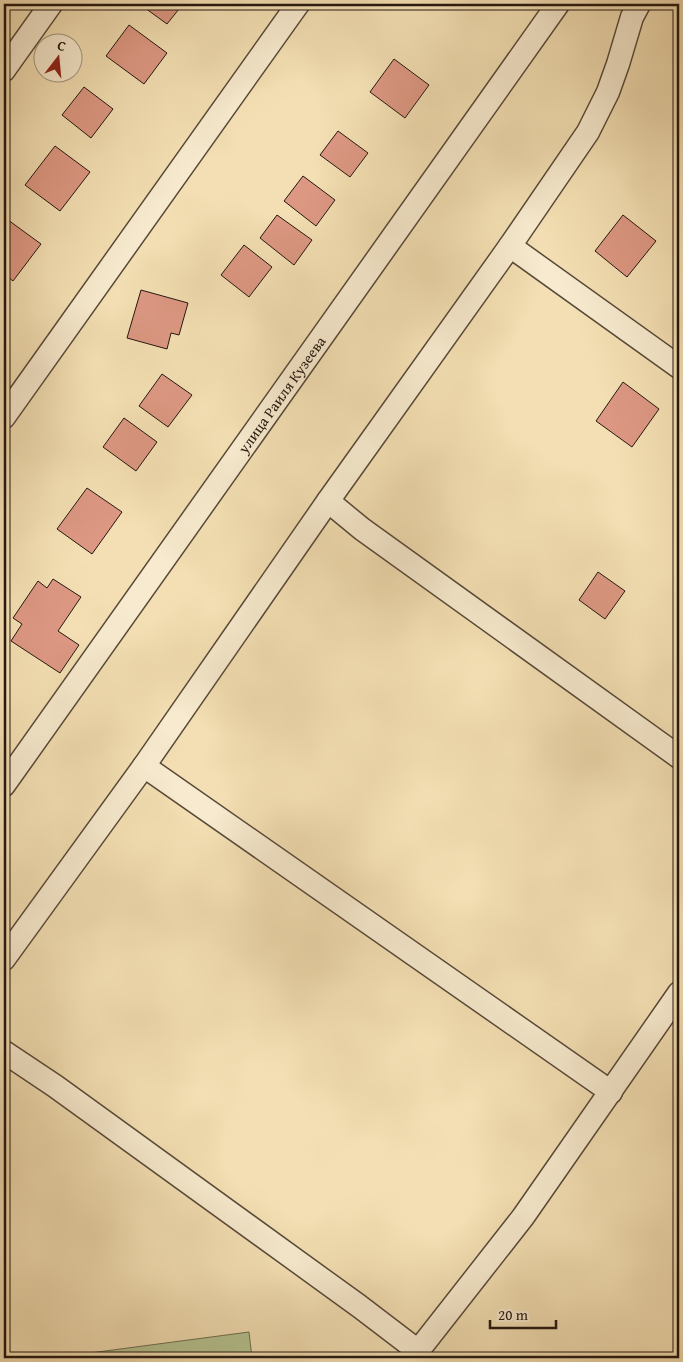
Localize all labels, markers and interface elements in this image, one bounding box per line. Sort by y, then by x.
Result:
north arrow [32,32,82,82]
text: С [55,35,68,56]
street label: улица Раиля Кузеева [232,331,330,458]
scale bar [490,1297,557,1329]
text: 20 m [498,1304,529,1325]

